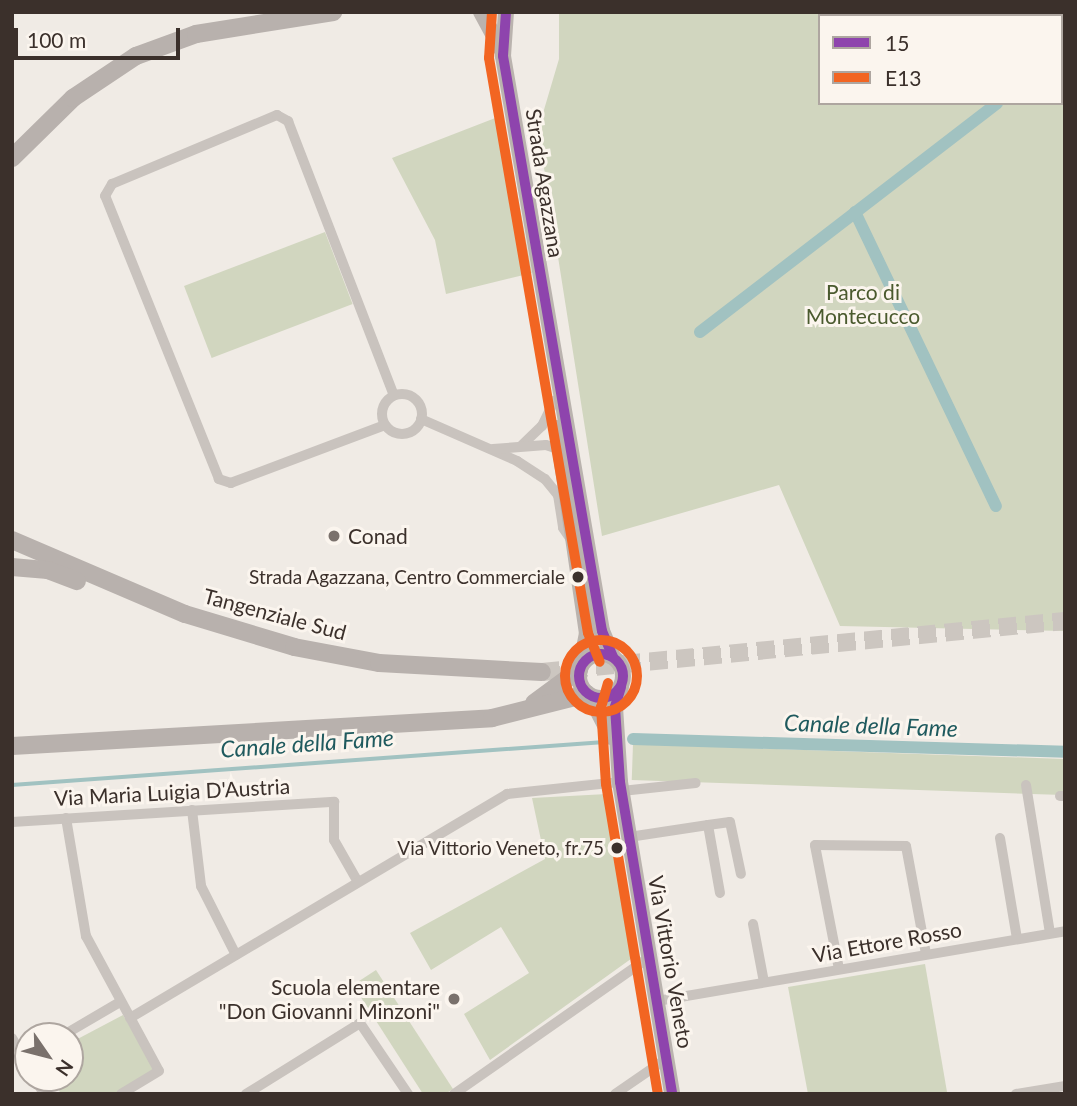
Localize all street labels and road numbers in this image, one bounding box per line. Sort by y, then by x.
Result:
street label: Strada Agazzana [521,106,569,260]
street label: Tangenziale Sud [201,583,349,645]
street label: Via Maria Luigia D'Austria [53,773,291,811]
street label: Via Vittorio Veneto [643,873,699,1051]
street label: Via Ettore Rosso [810,916,964,968]

